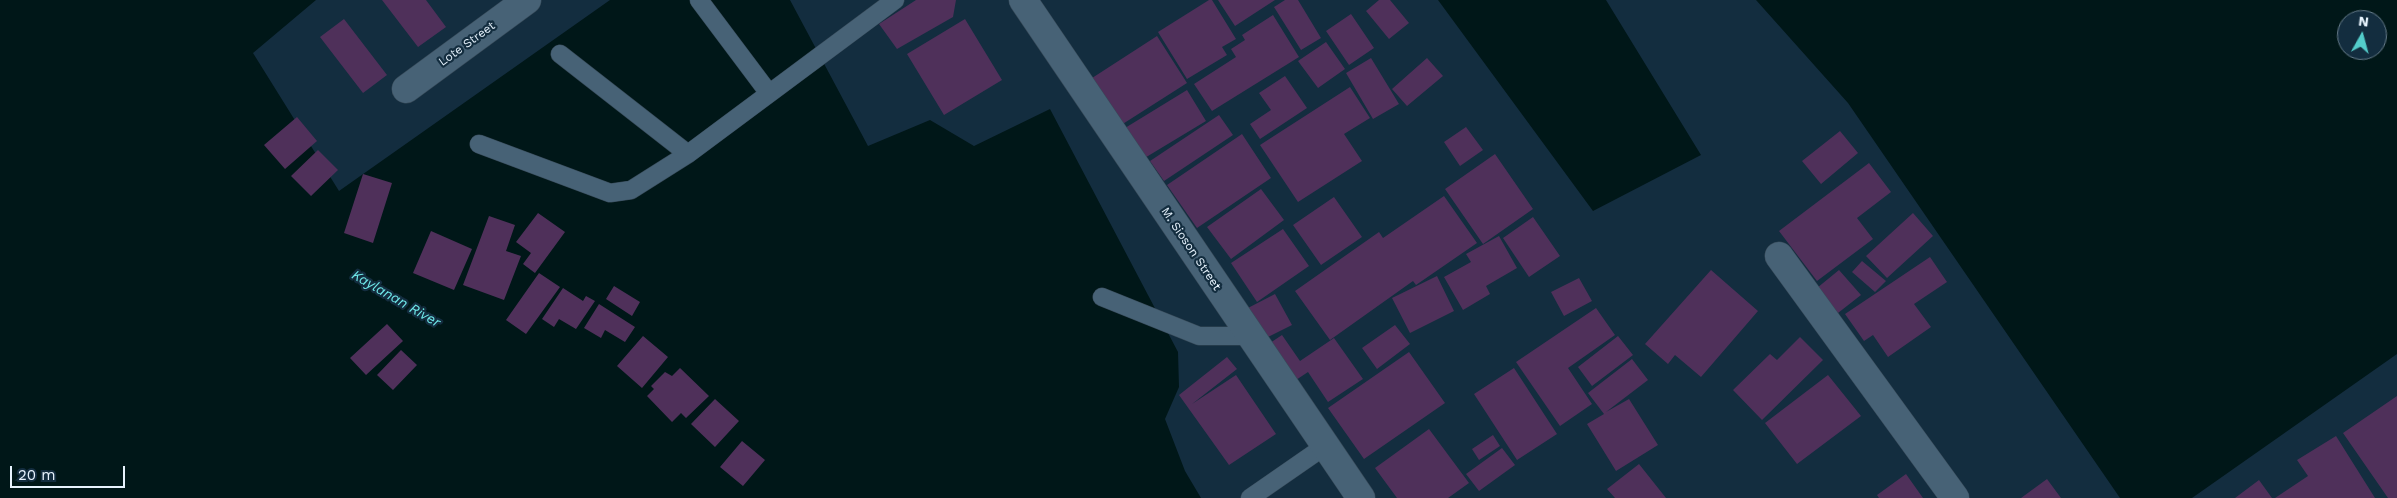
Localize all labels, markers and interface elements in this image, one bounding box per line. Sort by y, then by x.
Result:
north arrow [2337,10,2387,60]
text: N [2358,13,2370,30]
street label: Lote Street [436,19,498,69]
street label: M. Sioson Street [1158,205,1224,293]
water label: Kaylanan River [349,267,443,331]
scale bar [12,456,128,488]
text: 20 m [18,466,56,484]

